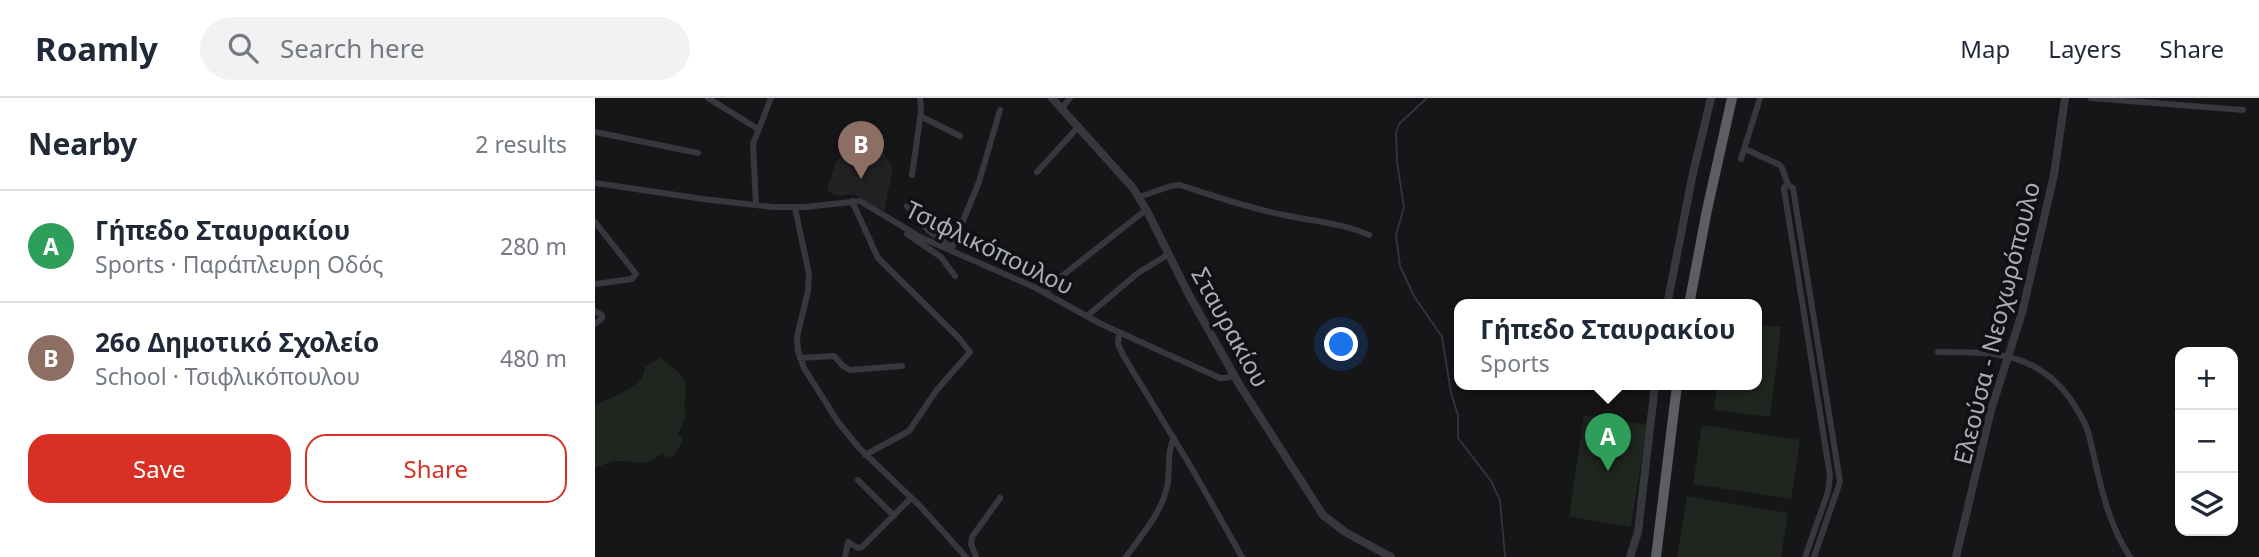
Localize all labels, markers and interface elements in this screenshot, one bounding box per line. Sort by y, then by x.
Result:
search box [200,17,690,80]
text: Roamly [35,26,158,71]
icon: search [224,29,262,67]
text: Search here [280,30,425,66]
text: Map [1960,32,2010,65]
text: Layers [2048,32,2122,65]
text: Share [2160,32,2224,65]
pin: B [838,121,884,179]
text: Nearby [28,123,137,164]
text: 2 results [475,128,567,160]
street label: Ελεούσα - Νεοχωρόπουλο [1945,178,2047,468]
street label: Τσιφλικόπουλου [901,192,1079,302]
text: Γήπεδο Σταυρακίου [95,212,350,248]
text: A [43,230,59,262]
text: 280 m [500,230,567,262]
text: Sports · Παράπλευρη Οδός [95,248,384,280]
street label: Σταυρακίου [1184,261,1278,393]
popup [1454,299,1762,390]
text: Γήπεδο Σταυρακίου [1480,311,1736,347]
text: 26ο Δημοτικό Σχολείο [95,324,379,360]
your location [1324,327,1358,361]
text: B [43,342,59,374]
text: 480 m [500,342,567,374]
text: Sports [1480,347,1550,379]
map controls [2175,347,2238,536]
button: + [2175,347,2238,410]
text: School · Τσιφλικόπουλου [95,360,360,392]
button: − [2175,410,2238,473]
pin: A [1585,413,1631,471]
button: Save [28,434,291,503]
button: Share [305,434,567,503]
button: layers [2175,473,2238,536]

